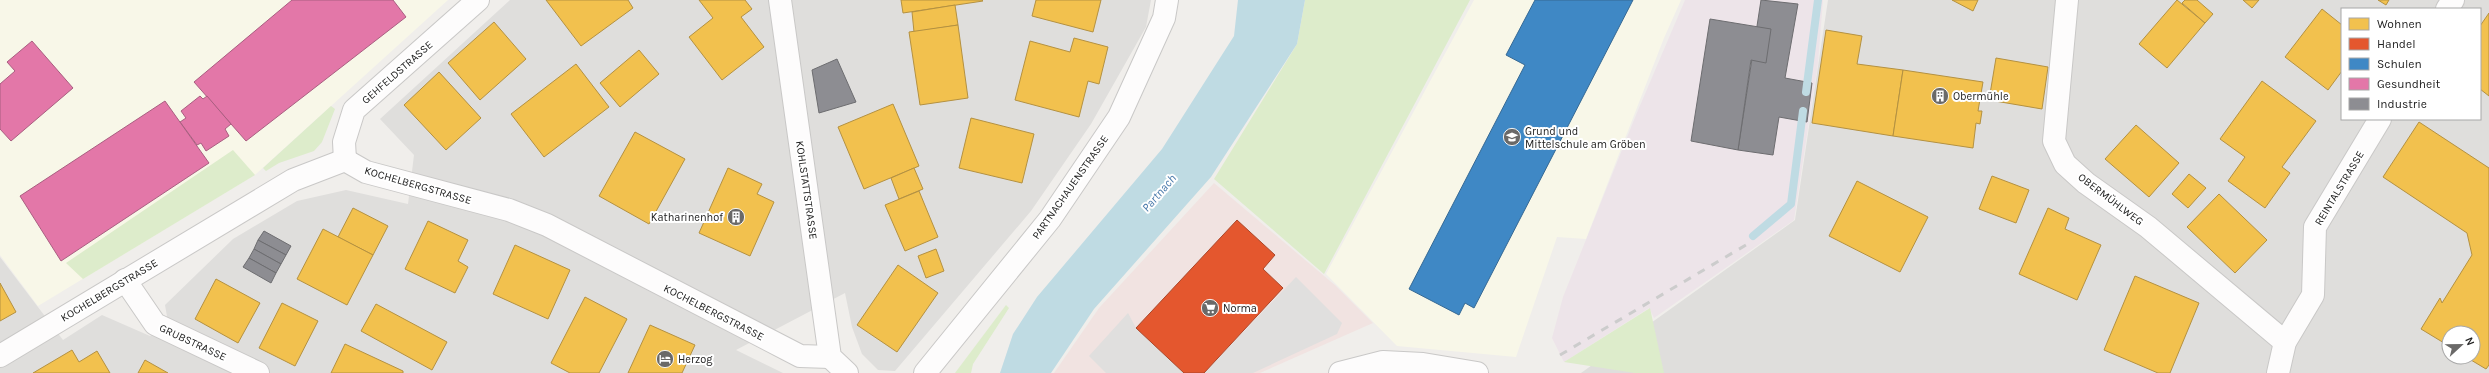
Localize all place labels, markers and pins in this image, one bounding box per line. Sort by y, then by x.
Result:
building icon: Obermühle [1930,86,1950,106]
place label: Obermühle [1953,90,2009,103]
place label: Grund und Mittelschule am Gröben [1525,125,1646,151]
school or university icon: Grund und Mittelschule am Gröben [1502,127,1522,147]
building icon: Katharinenhof [726,207,746,227]
place label: Katharinenhof [651,211,723,224]
supermarket icon: Norma [1200,298,1220,318]
place label: Norma [1223,302,1257,315]
hotel icon: Herzog [655,349,675,369]
place label: Herzog [678,353,713,366]

